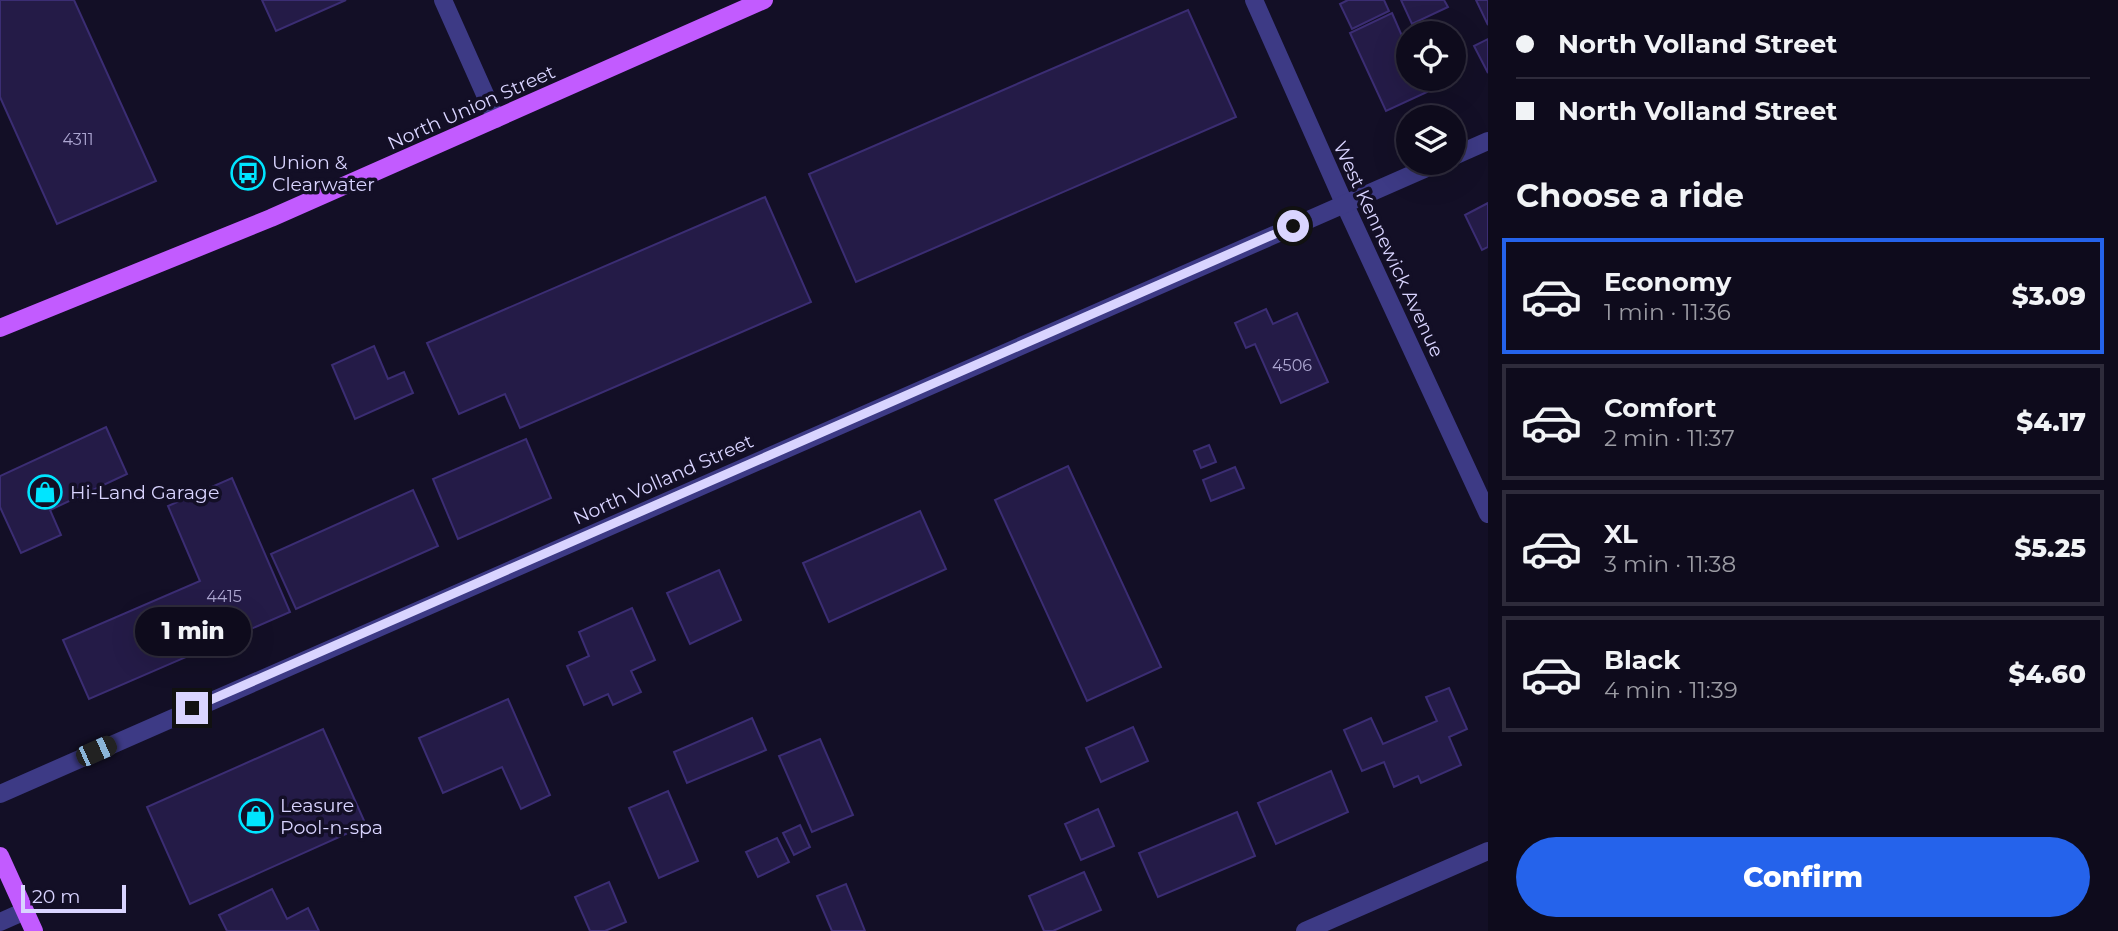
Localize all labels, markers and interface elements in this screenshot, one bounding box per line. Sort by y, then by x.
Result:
map controls [1396,21,1466,175]
button: locate [1396,21,1466,91]
text: North Volland Street [1558,28,1837,60]
street label: North Union Street [384,60,559,155]
text: North Volland Street [1558,95,1837,127]
button: layers [1396,105,1466,175]
house number: 4311 [63,130,93,149]
street label: West Kennewick Avenue [1328,138,1449,361]
place label: Union & Clearwater [272,151,375,196]
bus stop icon: Union & Clearwater [229,154,267,192]
text: Choose a ride [1516,176,1744,215]
route start [1277,210,1309,242]
icon: car [1520,265,1583,328]
text: Economy [1604,266,1731,298]
text: $3.09 [2012,280,2086,312]
text: 1 min · 11:36 [1604,298,1731,326]
house number: 4506 [1272,356,1312,375]
icon: car [1520,391,1583,454]
text: Comfort [1604,392,1716,424]
text: $4.17 [2016,406,2086,438]
text: 2 min · 11:37 [1604,424,1735,452]
street label: North Volland Street [570,429,757,530]
shop icon: Hi-Land Garage [26,473,64,511]
place label: Hi-Land Garage [70,481,219,504]
icon: car [1520,517,1583,580]
text: XL [1604,518,1638,550]
text: $5.25 [2014,532,2086,564]
text: 3 min · 11:38 [1604,550,1736,578]
house number: 4415 [206,587,242,606]
callout: 1 min [134,606,250,656]
text: 1 min [161,617,225,645]
icon: car [1520,643,1583,706]
text: Black [1604,644,1680,676]
text: $4.60 [2009,658,2086,690]
text: 4 min · 11:39 [1604,676,1738,704]
route end [176,692,208,724]
car [73,733,120,769]
place label: Leasure Pool-n-spa [280,794,383,839]
shop icon: Leasure Pool-n-spa [237,797,275,835]
button: Confirm [1516,837,2090,917]
scale bar [21,882,126,914]
text: 20 m [32,885,80,908]

